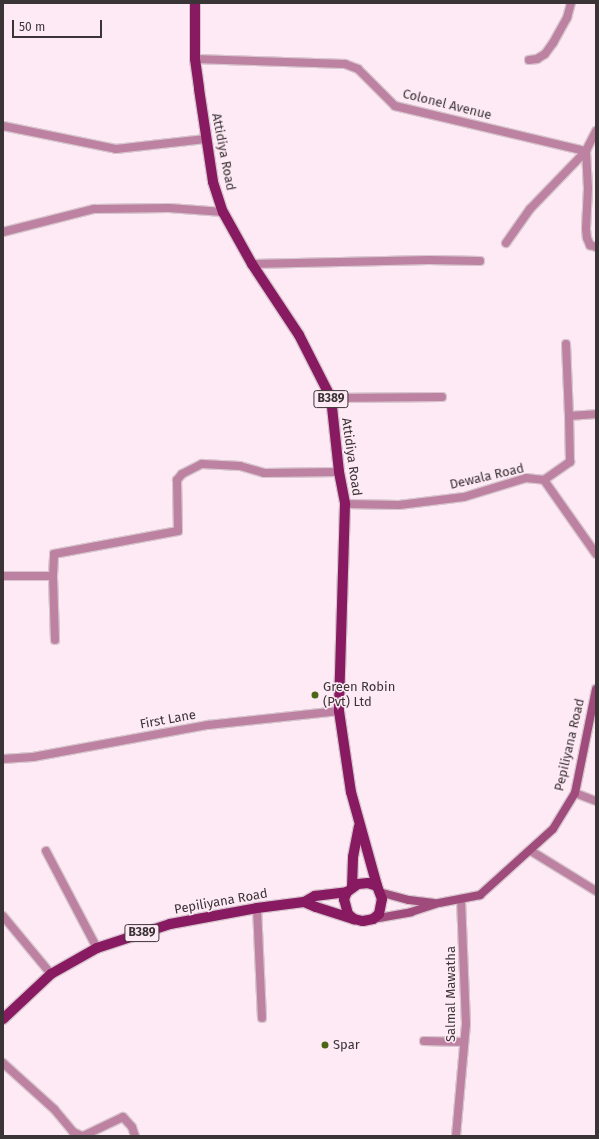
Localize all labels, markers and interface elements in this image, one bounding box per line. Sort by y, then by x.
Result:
scale bar [14,12,104,38]
text: 50 m [19,20,45,34]
street label: Colonel Avenue [401,86,493,124]
street label: Attidiya Road [208,112,238,192]
road number: B389 [313,389,349,409]
street label: Attidiya Road [338,417,364,497]
street label: Dewala Road [448,461,526,493]
place label: Green Robin (Pvt) Ltd [323,680,395,711]
marker: Green Robin (Pvt) Ltd [310,690,320,700]
street label: Pepiliyana Road [552,697,588,793]
street label: First Lane [139,707,197,733]
street label: Pepiliyana Road [173,886,269,918]
road number: B389 [124,923,160,943]
street label: Salmal Mawatha [443,946,459,1042]
place label: Spar [333,1037,360,1053]
marker: Spar [320,1040,330,1050]

